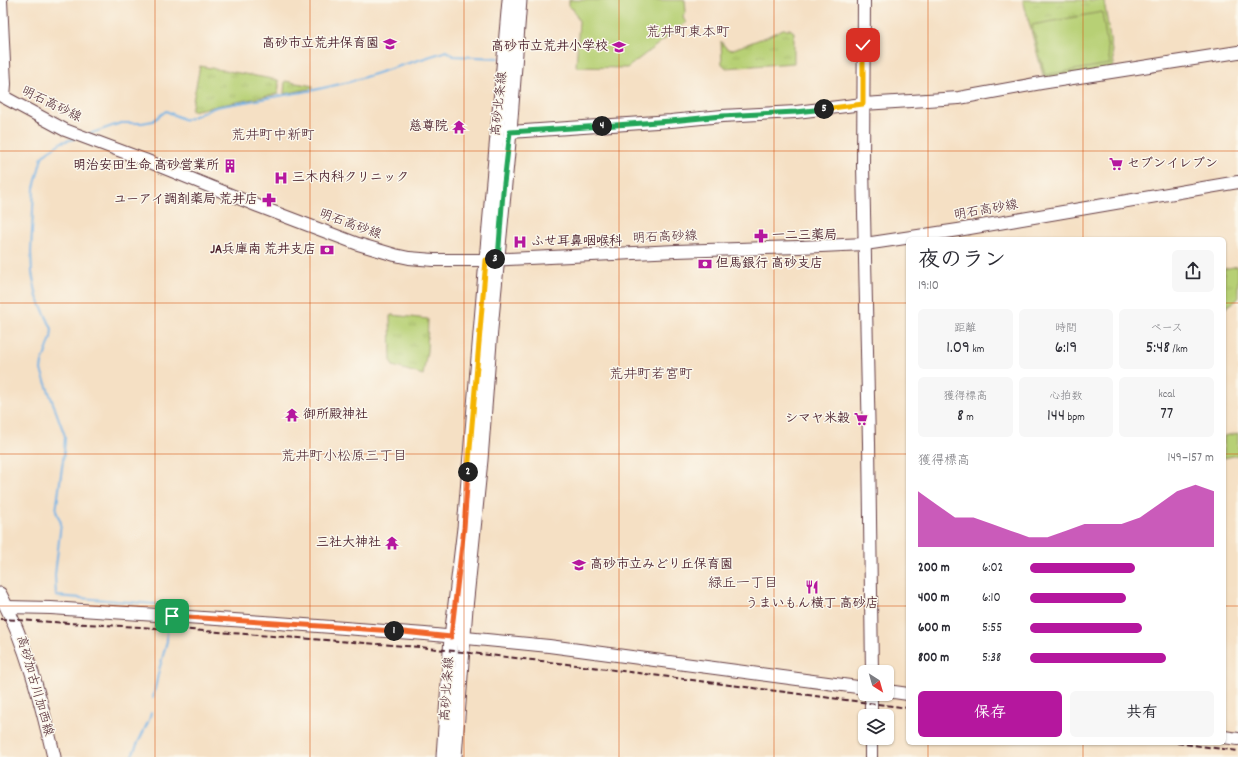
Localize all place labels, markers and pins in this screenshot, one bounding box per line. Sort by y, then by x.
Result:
pin [846,28,880,62]
place label: 高砂市立荒井保育園 [262,35,379,54]
school or university icon: 高砂市立荒井保育園 [382,36,398,52]
place label: 高砂市立荒井小学校 [491,38,608,57]
school or university icon: 高砂市立荒井小学校 [611,39,627,55]
pin: 5 [814,99,834,119]
pin: 4 [592,116,612,136]
place label: 慈尊院 [409,118,448,137]
temple icon: 慈尊院 [451,119,467,135]
place label: セブンイレブン [1127,155,1218,174]
supermarket icon: セブンイレブン [1108,156,1124,172]
place label: 明治安田生命 高砂営業所 [73,157,219,176]
building icon: 明治安田生命 高砂営業所 [222,158,238,174]
place label: 三木内科クリニック [292,169,409,188]
hospital icon: 三木内科クリニック [273,170,289,186]
place label: ユーアイ調剤薬局 荒井店 [114,191,258,210]
pharmacy icon: ユーアイ調剤薬局 荒井店 [261,192,277,208]
place label: 一二三薬局 [772,227,837,246]
pharmacy icon: 一二三薬局 [753,228,769,244]
place label: ふせ耳鼻咽喉科 [531,233,623,252]
hospital icon: ふせ耳鼻咽喉科 [512,234,528,250]
place label: JA兵庫南 荒井支店 [210,241,316,260]
bank icon: JA兵庫南 荒井支店 [319,242,335,258]
pin: 3 [485,249,505,269]
place label: 但馬銀行 高砂支店 [716,255,823,274]
bank icon: 但馬銀行 高砂支店 [697,256,713,272]
place label: 御所殿神社 [303,406,368,425]
temple icon: 御所殿神社 [284,407,300,423]
place label: シマヤ米穀 [785,410,850,429]
supermarket icon: シマヤ米穀 [853,411,869,427]
pin: 2 [458,462,478,482]
place label: 三社大神社 [316,534,381,553]
temple icon: 三社大神社 [384,535,400,551]
place label: 高砂市立みどり丘保育園 [590,556,733,575]
school or university icon: 高砂市立みどり丘保育園 [571,557,587,573]
restaurant icon: うまいもん横丁 高砂店 [804,579,820,595]
place label: うまいもん横丁 高砂店 [746,595,878,614]
pin [155,599,189,633]
pin: 1 [384,621,404,641]

